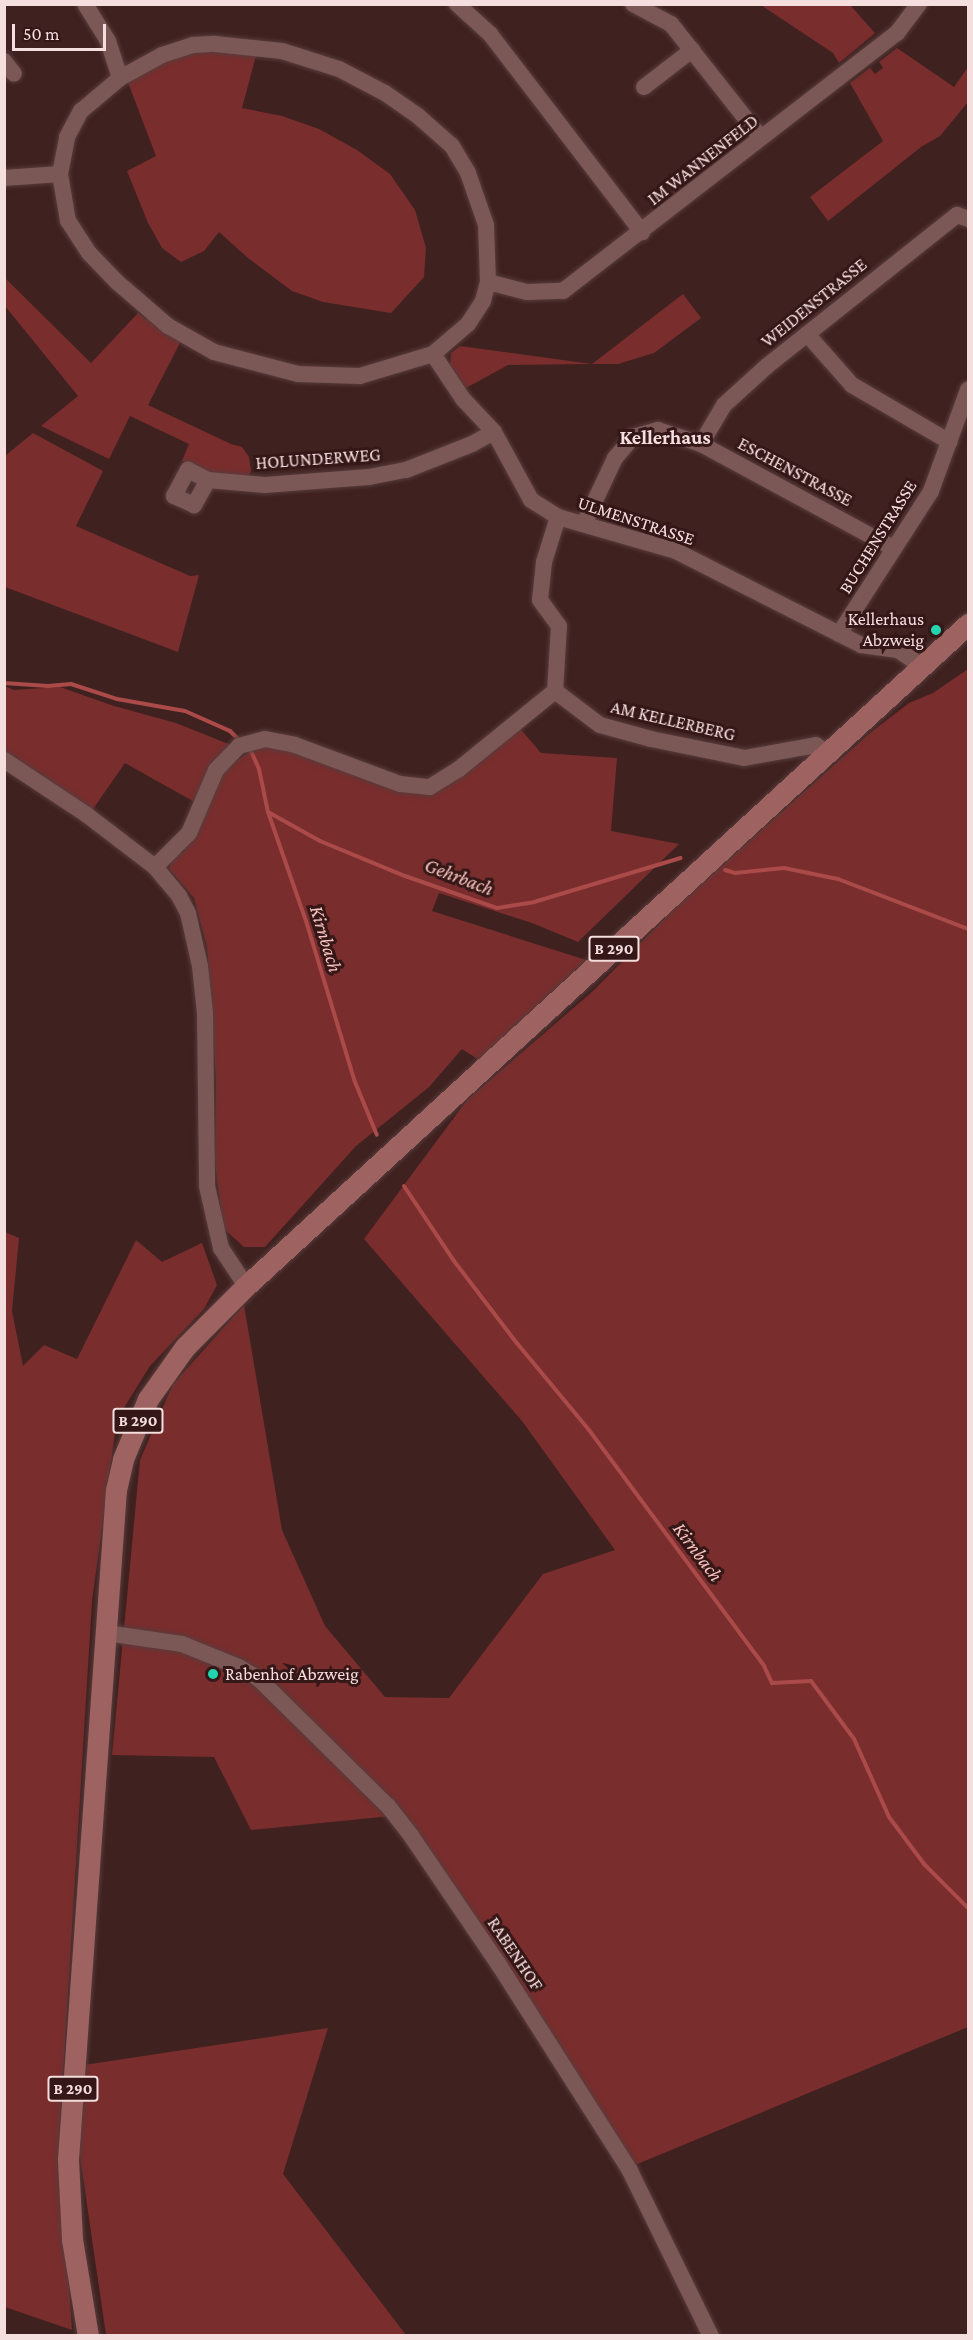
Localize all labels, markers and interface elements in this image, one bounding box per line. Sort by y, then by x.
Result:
scale bar [15,12,110,50]
text: 50 m [23,24,60,44]
street label: IM WANNENFELD [643,110,763,210]
street label: WEIDENSTRASSE [757,254,871,352]
district label: Kellerhaus [619,425,711,449]
street label: ESCHENSTRASSE [734,433,856,511]
street label: HOLUNDERWEG [255,444,381,474]
street label: BUCHENSTRASSE [834,476,922,598]
street label: ULMENSTRASSE [575,492,697,550]
place label: Kellerhaus Abzweig [848,609,924,652]
marker: Kellerhaus Abzweig [929,623,943,637]
street label: AM KELLERBERG [609,696,737,746]
water label: Gehrbach [421,853,497,901]
water label: Kirnbach [305,903,347,975]
road number: B 290 [587,936,641,962]
road number: B 290 [111,1408,165,1434]
water label: Kirnbach [668,1517,728,1587]
place label: Rabenhof Abzweig [225,1663,359,1685]
marker: Rabenhof Abzweig [206,1667,220,1681]
street label: RABENHOF [483,1913,547,1995]
road number: B 290 [46,2076,100,2102]

